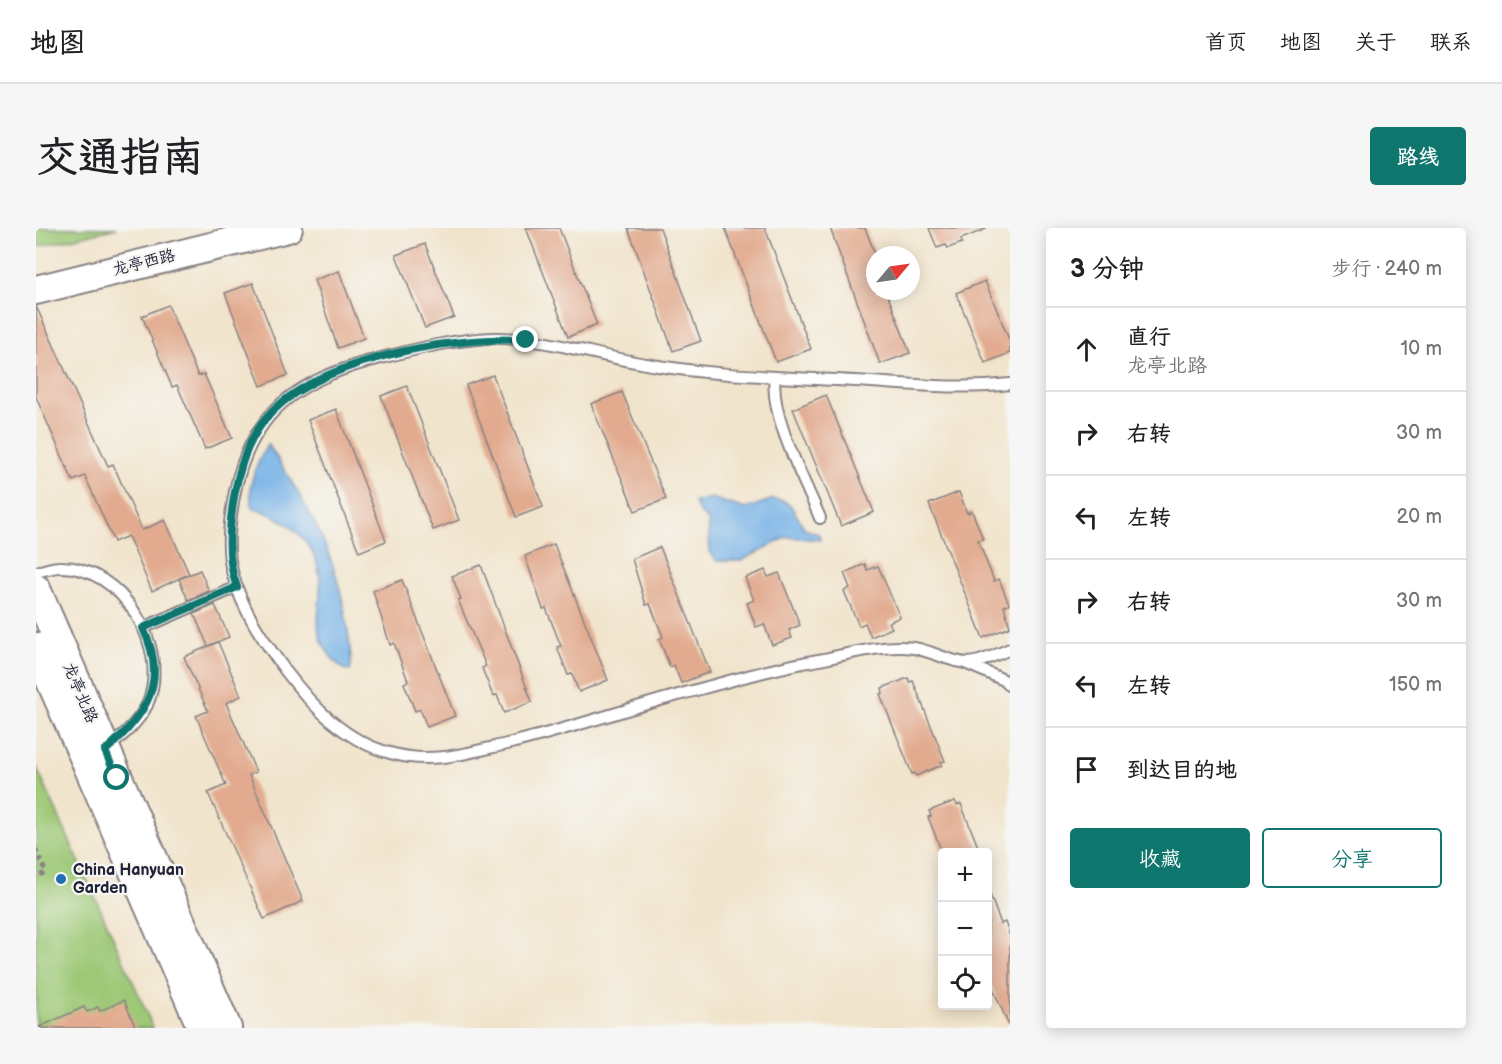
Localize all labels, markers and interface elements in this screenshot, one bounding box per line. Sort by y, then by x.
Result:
text: 地图 [30,27,86,60]
text: 首页 [1205,30,1247,55]
text: 地图 [1280,30,1322,55]
text: 关于 [1355,30,1397,55]
text: 联系 [1430,30,1472,55]
button: 路线 [1370,127,1466,185]
text: 交通指南 [36,133,204,184]
street label: 龙亭西路 [111,246,177,280]
north arrow [866,246,920,300]
text: 3 分钟 [1070,254,1144,285]
text: 步行 · 240 m [1332,257,1442,281]
text: 直行 [1127,324,1171,351]
route end [512,326,538,352]
icon: ahead [1070,333,1103,366]
text: 10 m [1401,337,1442,361]
text: 龙亭北路 [1127,354,1207,378]
icon: right [1070,417,1103,450]
text: 右转 [1127,421,1171,448]
text: 30 m [1396,421,1442,445]
icon: left [1070,501,1103,534]
text: 左转 [1127,505,1171,532]
text: 20 m [1397,505,1442,529]
icon: right [1070,585,1103,618]
text: 右转 [1127,589,1171,616]
text: 30 m [1396,589,1442,613]
street label: 龙亭北路 [59,660,101,726]
icon: left [1070,669,1103,702]
text: 左转 [1127,673,1171,700]
text: 150 m [1389,673,1442,697]
icon: arrive [1070,753,1103,786]
text: 到达目的地 [1127,757,1237,784]
route start [103,764,129,790]
button: 收藏 [1070,828,1250,888]
button: 分享 [1262,828,1442,888]
map controls [938,848,992,1010]
button: + [938,848,992,902]
place label: China Hanyuan Garden [73,861,184,898]
marker: China Hanyuan Garden [54,872,68,886]
button: − [938,902,992,956]
button: locate [938,956,992,1010]

